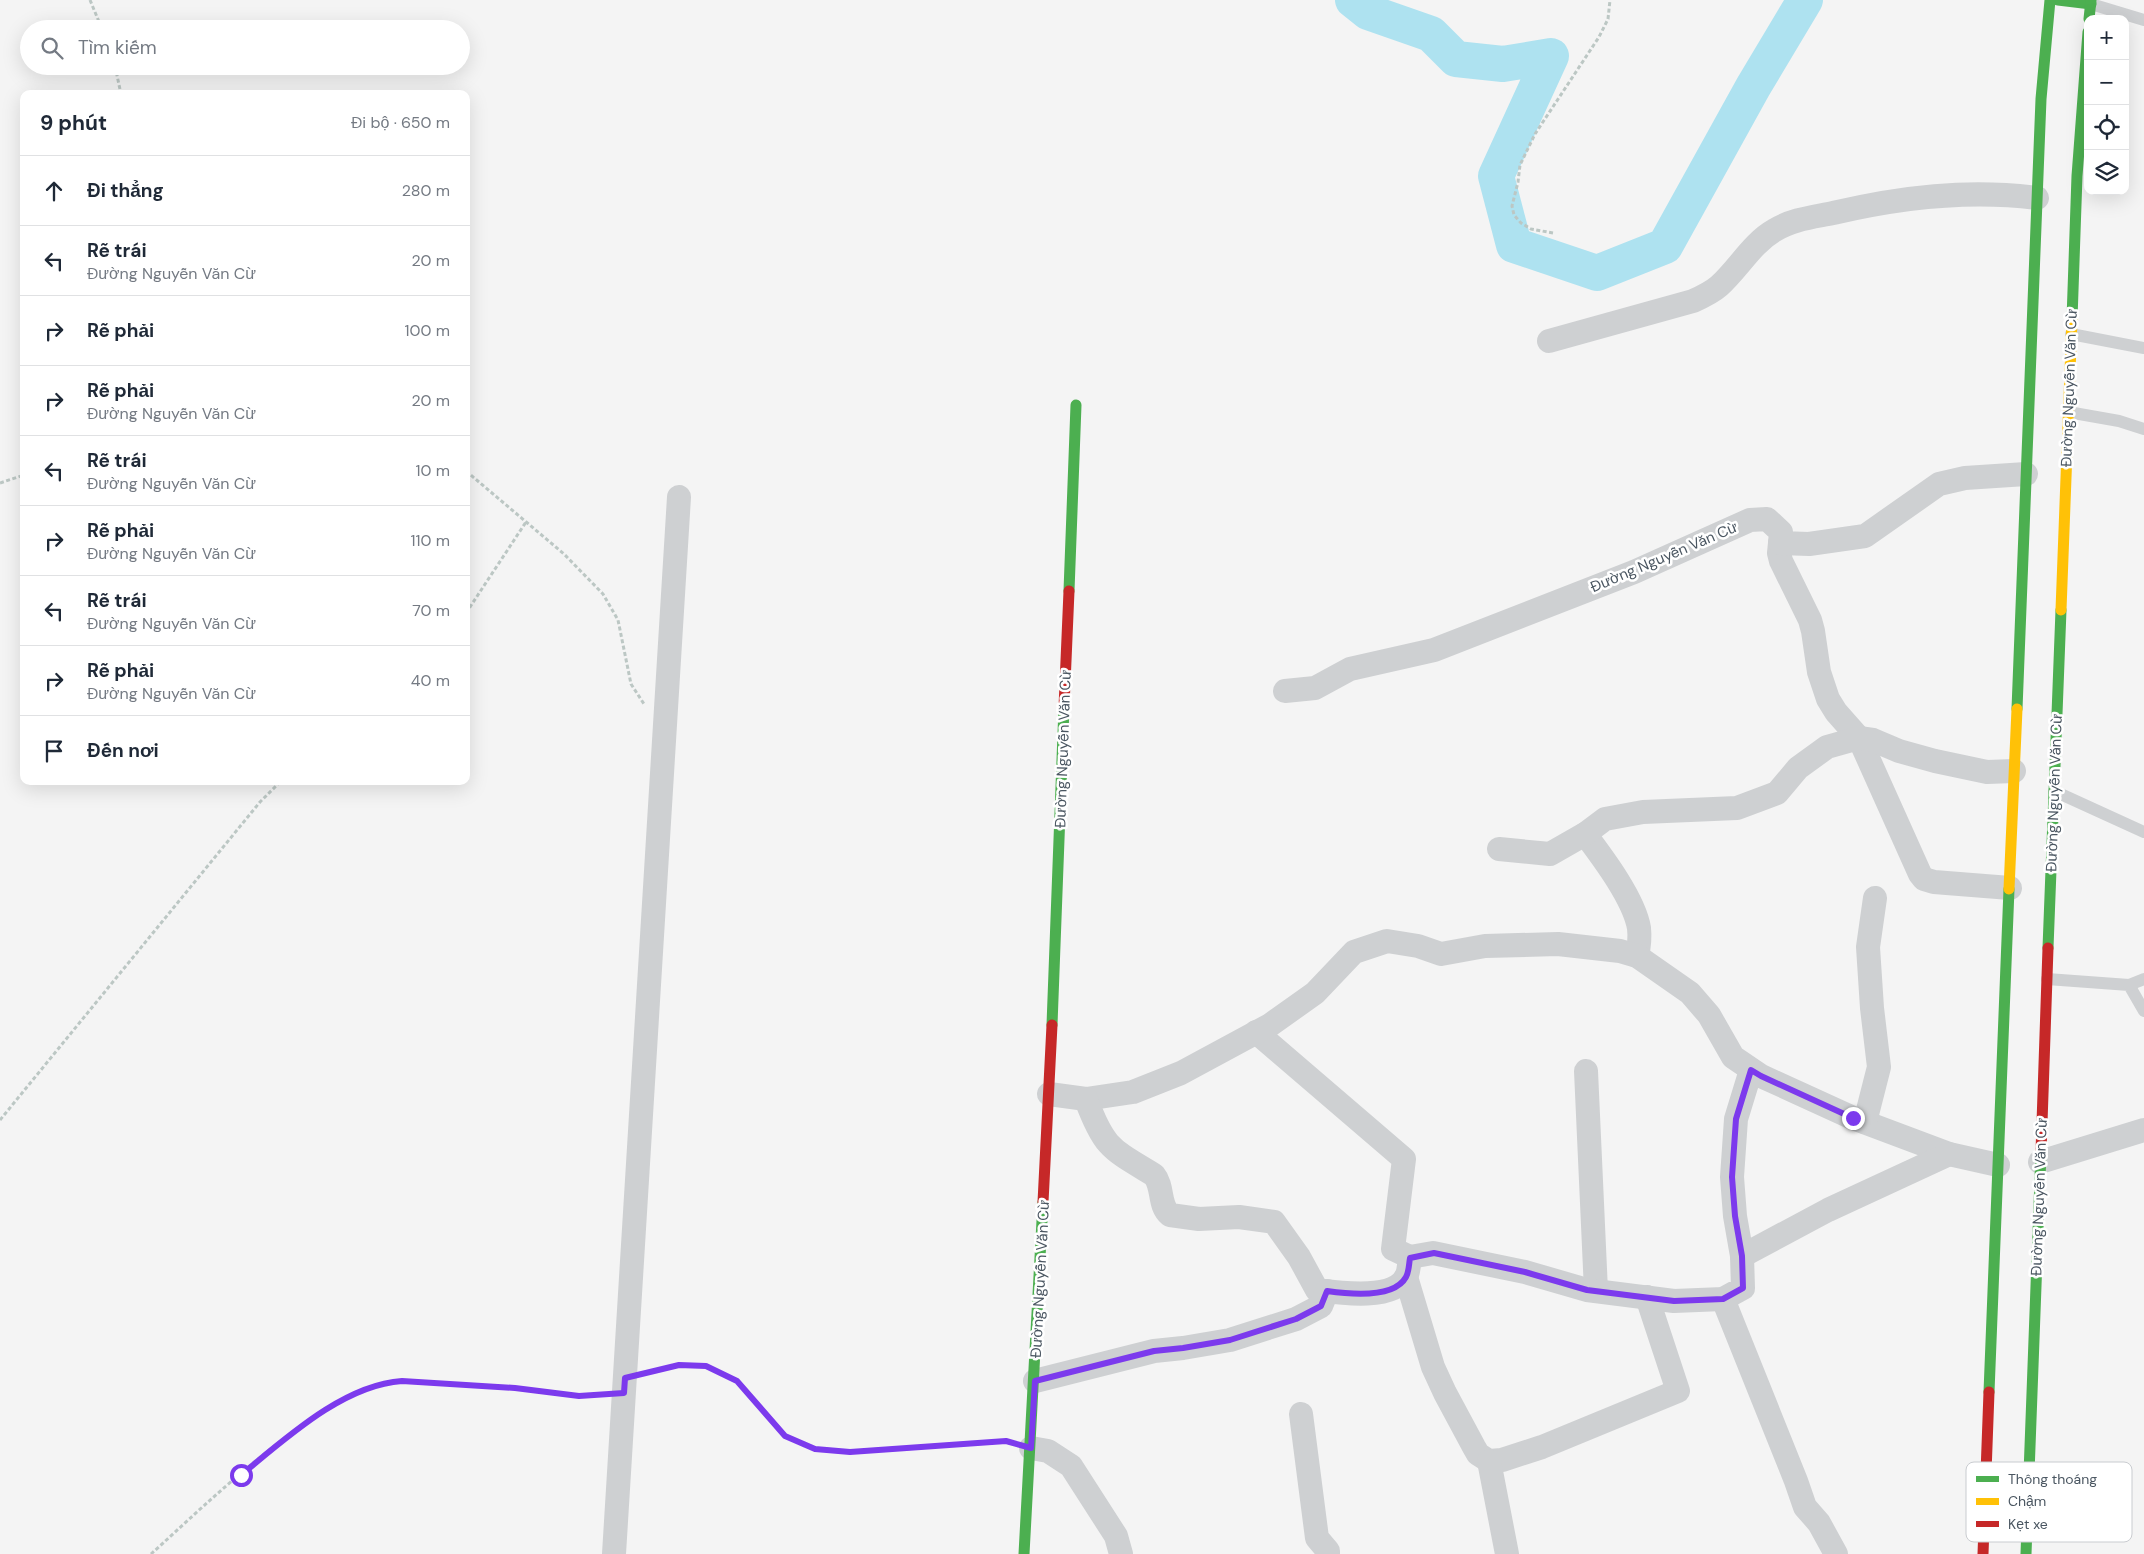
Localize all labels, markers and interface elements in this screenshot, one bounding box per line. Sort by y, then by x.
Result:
map controls [2084,15,2129,195]
button: + [2084,15,2129,60]
search box [20,20,470,75]
icon: search [38,34,66,62]
text: Tìm kiếm [78,35,157,60]
button: − [2084,60,2129,105]
button: locate [2084,105,2129,150]
text: 9 phút [40,109,107,137]
text: Đi bộ · 650 m [351,112,450,133]
button: layers [2084,150,2129,195]
icon: ahead [40,177,68,205]
text: Đi thẳng [87,178,164,203]
text: 280 m [402,180,450,201]
text: Rẽ trái [87,238,147,263]
icon: left [40,247,68,275]
text: 20 m [411,250,450,271]
text: Đường Nguyễn Văn Cừ [87,263,256,284]
street label: Đường Nguyễn Văn Cừ [2056,309,2082,467]
icon: right [40,317,68,345]
text: Rẽ phải [87,318,154,343]
text: 100 m [405,320,450,341]
text: Rẽ phải [87,378,154,403]
icon: right [40,387,68,415]
text: 20 m [411,390,450,411]
text: Đường Nguyễn Văn Cừ [87,403,256,424]
text: Rẽ trái [87,448,147,473]
icon: left [40,457,68,485]
text: 10 m [416,460,450,481]
text: Đường Nguyễn Văn Cừ [87,473,256,494]
street label: Đường Nguyễn Văn Cừ [1587,517,1741,597]
text: Rẽ phải [87,518,154,543]
icon: right [40,527,68,555]
text: 110 m [411,530,450,551]
text: Đường Nguyễn Văn Cừ [87,543,256,564]
text: Rẽ trái [87,588,147,613]
icon: left [40,597,68,625]
text: 70 m [412,600,450,621]
text: Đường Nguyễn Văn Cừ [87,613,256,634]
text: Rẽ phải [87,658,154,683]
icon: right [40,667,68,695]
text: 40 m [411,670,450,691]
street label: Đường Nguyễn Văn Cừ [1050,670,1076,828]
text: Đường Nguyễn Văn Cừ [87,683,256,704]
street label: Đường Nguyễn Văn Cừ [2041,714,2067,872]
icon: arrive [40,737,68,765]
text: Đến nơi [87,738,159,763]
route end [1842,1107,1865,1130]
street label: Đường Nguyễn Văn Cừ [2026,1118,2052,1276]
street label: Đường Nguyễn Văn Cừ [1026,1199,1054,1359]
legend [1966,1462,2132,1542]
route start [230,1464,253,1487]
text: Thông thoáng [2008,1470,2097,1488]
text: Chậm [2008,1492,2046,1510]
text: Kẹt xe [2008,1515,2048,1533]

